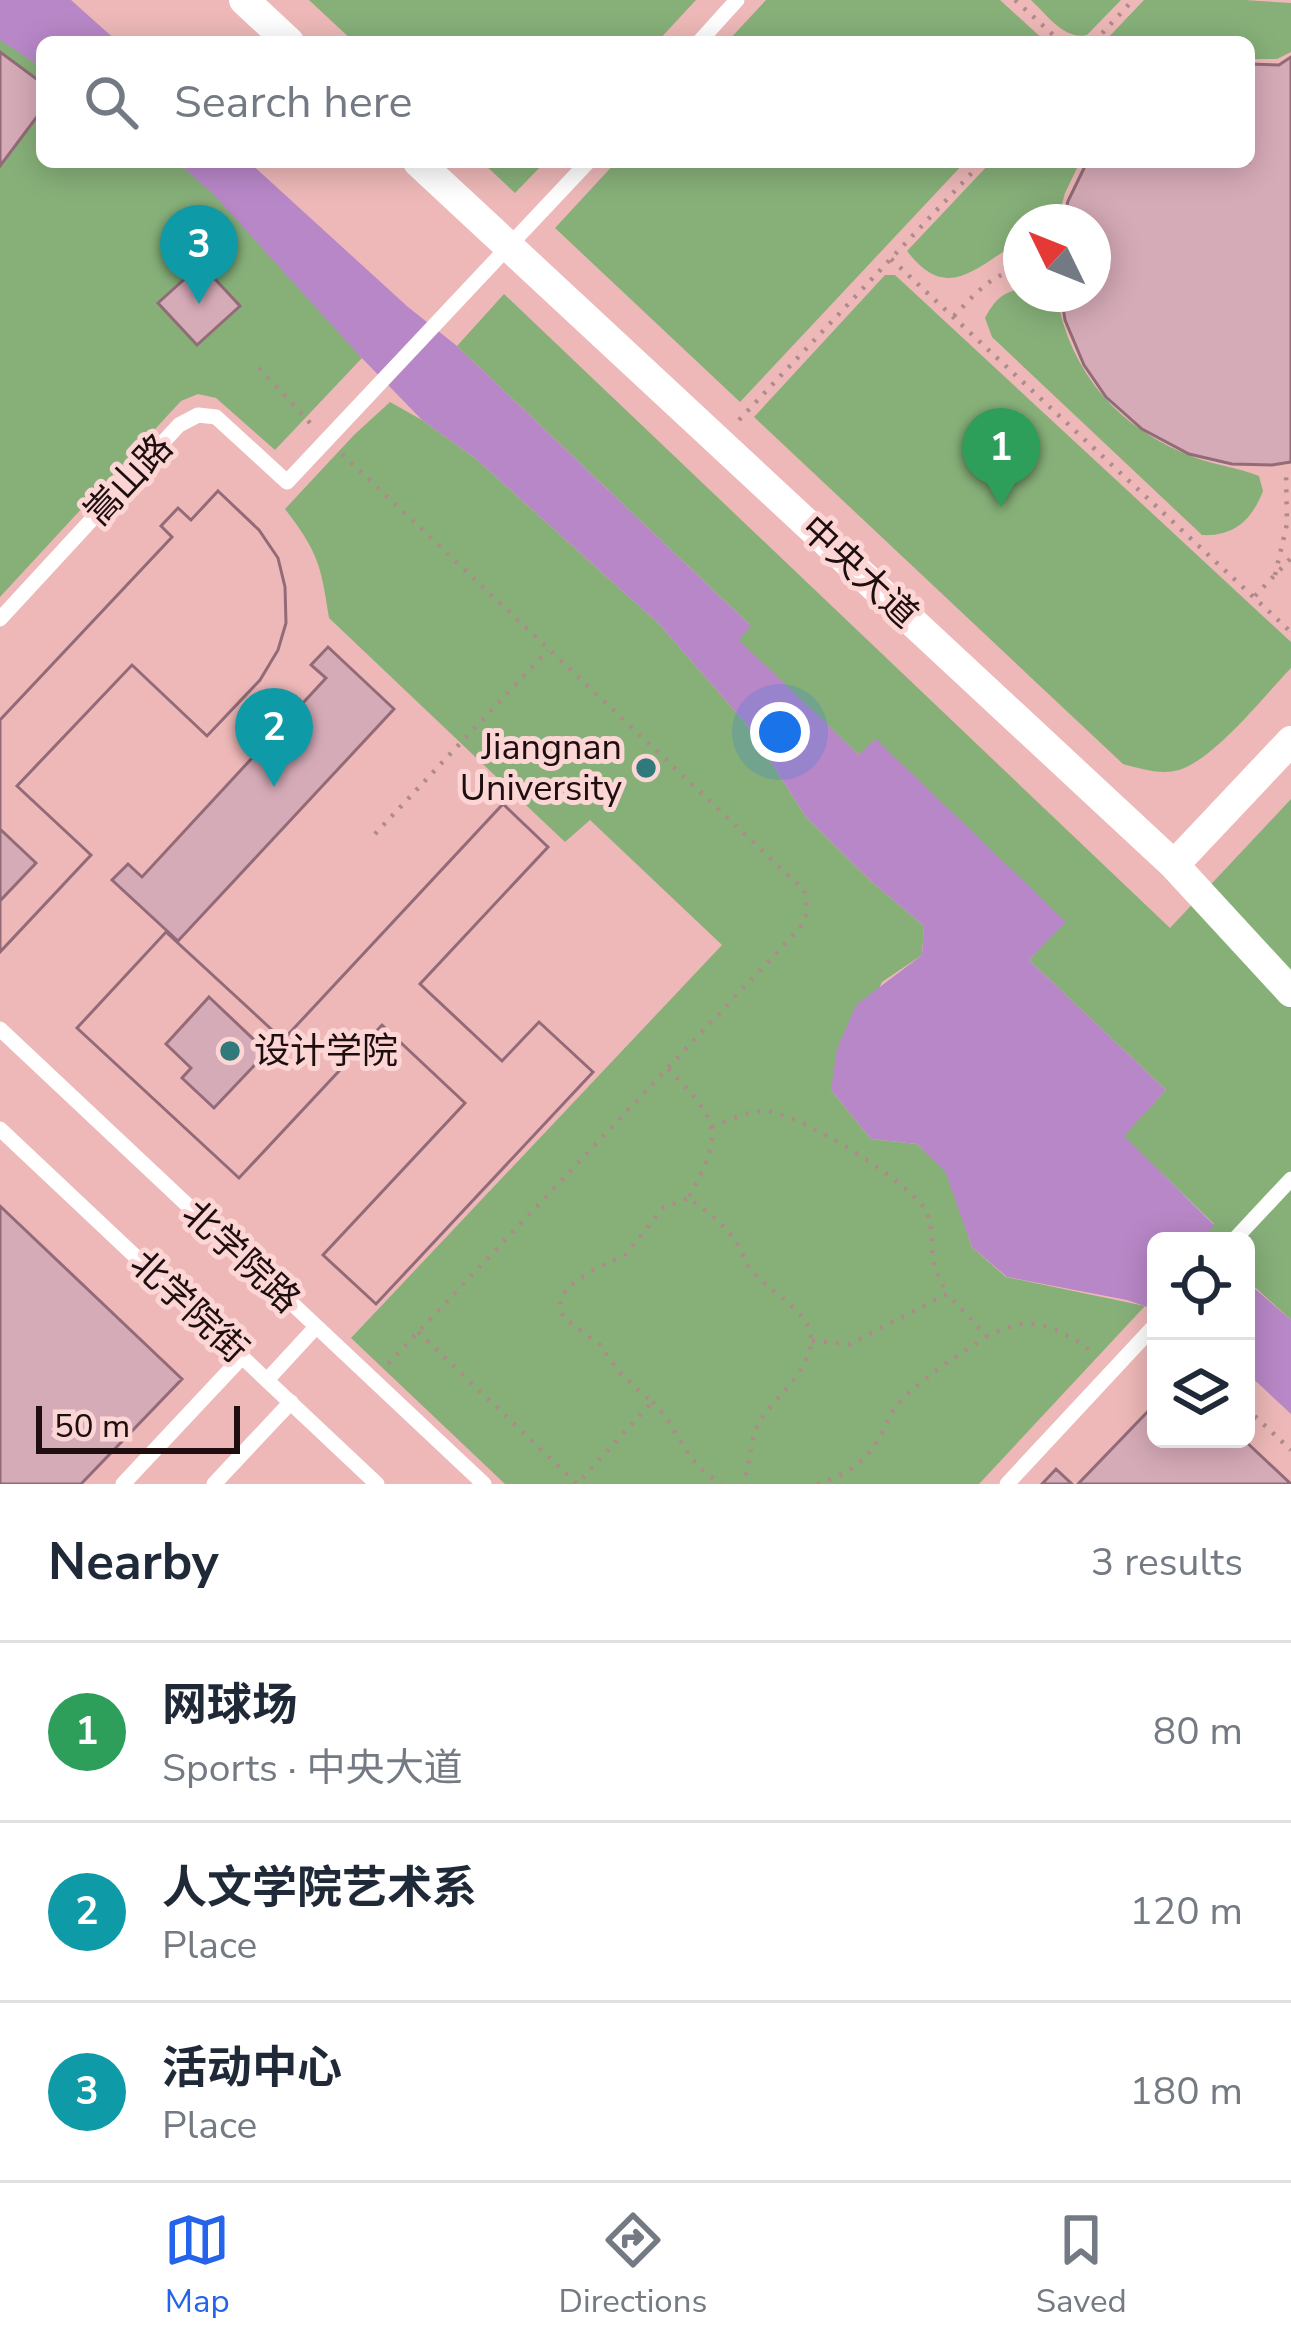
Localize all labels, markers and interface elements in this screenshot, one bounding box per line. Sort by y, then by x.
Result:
search box [36,36,1255,168]
icon: search [78,69,144,135]
text: Search here [174,72,413,133]
north arrow [1003,204,1111,312]
pin: 3 [160,205,238,304]
pin: 1 [962,408,1040,507]
street label: 嵩山路 [74,424,184,536]
street label: 中央大道 [790,505,928,639]
pin: 2 [235,688,313,787]
your location [750,702,810,762]
place label: Jiangnan University [460,723,622,813]
marker: Jiangnan University [633,755,659,781]
place label: 设计学院 [254,1027,398,1076]
marker: 设计学院 [217,1038,243,1064]
street label: 北学院路 [172,1190,310,1324]
map controls [1147,1232,1255,1448]
button: locate [1147,1232,1255,1340]
street label: 北学院街 [120,1240,258,1374]
button: layers [1147,1340,1255,1448]
scale bar [36,1400,240,1453]
text: 50 m [54,1404,130,1449]
text: Nearby [48,1527,219,1597]
text: 3 results [1091,1536,1243,1589]
text: 网球场 [162,1675,297,1736]
text: 1 [75,1705,99,1758]
text: 80 m [1153,1705,1243,1758]
text: Sports · 中央大道 [162,1742,463,1795]
text: 人文学院艺术系 [162,1858,477,1919]
text: 2 [75,1885,99,1938]
text: 120 m [1129,1885,1243,1938]
text: Place [162,1919,257,1972]
text: 活动中心 [162,2038,342,2099]
text: 3 [75,2065,99,2118]
text: 180 m [1129,2065,1243,2118]
text: Place [162,2099,257,2152]
tab: Map [164,2207,230,2324]
tab: Directions [559,2207,707,2324]
tab: Saved [1036,2207,1127,2324]

